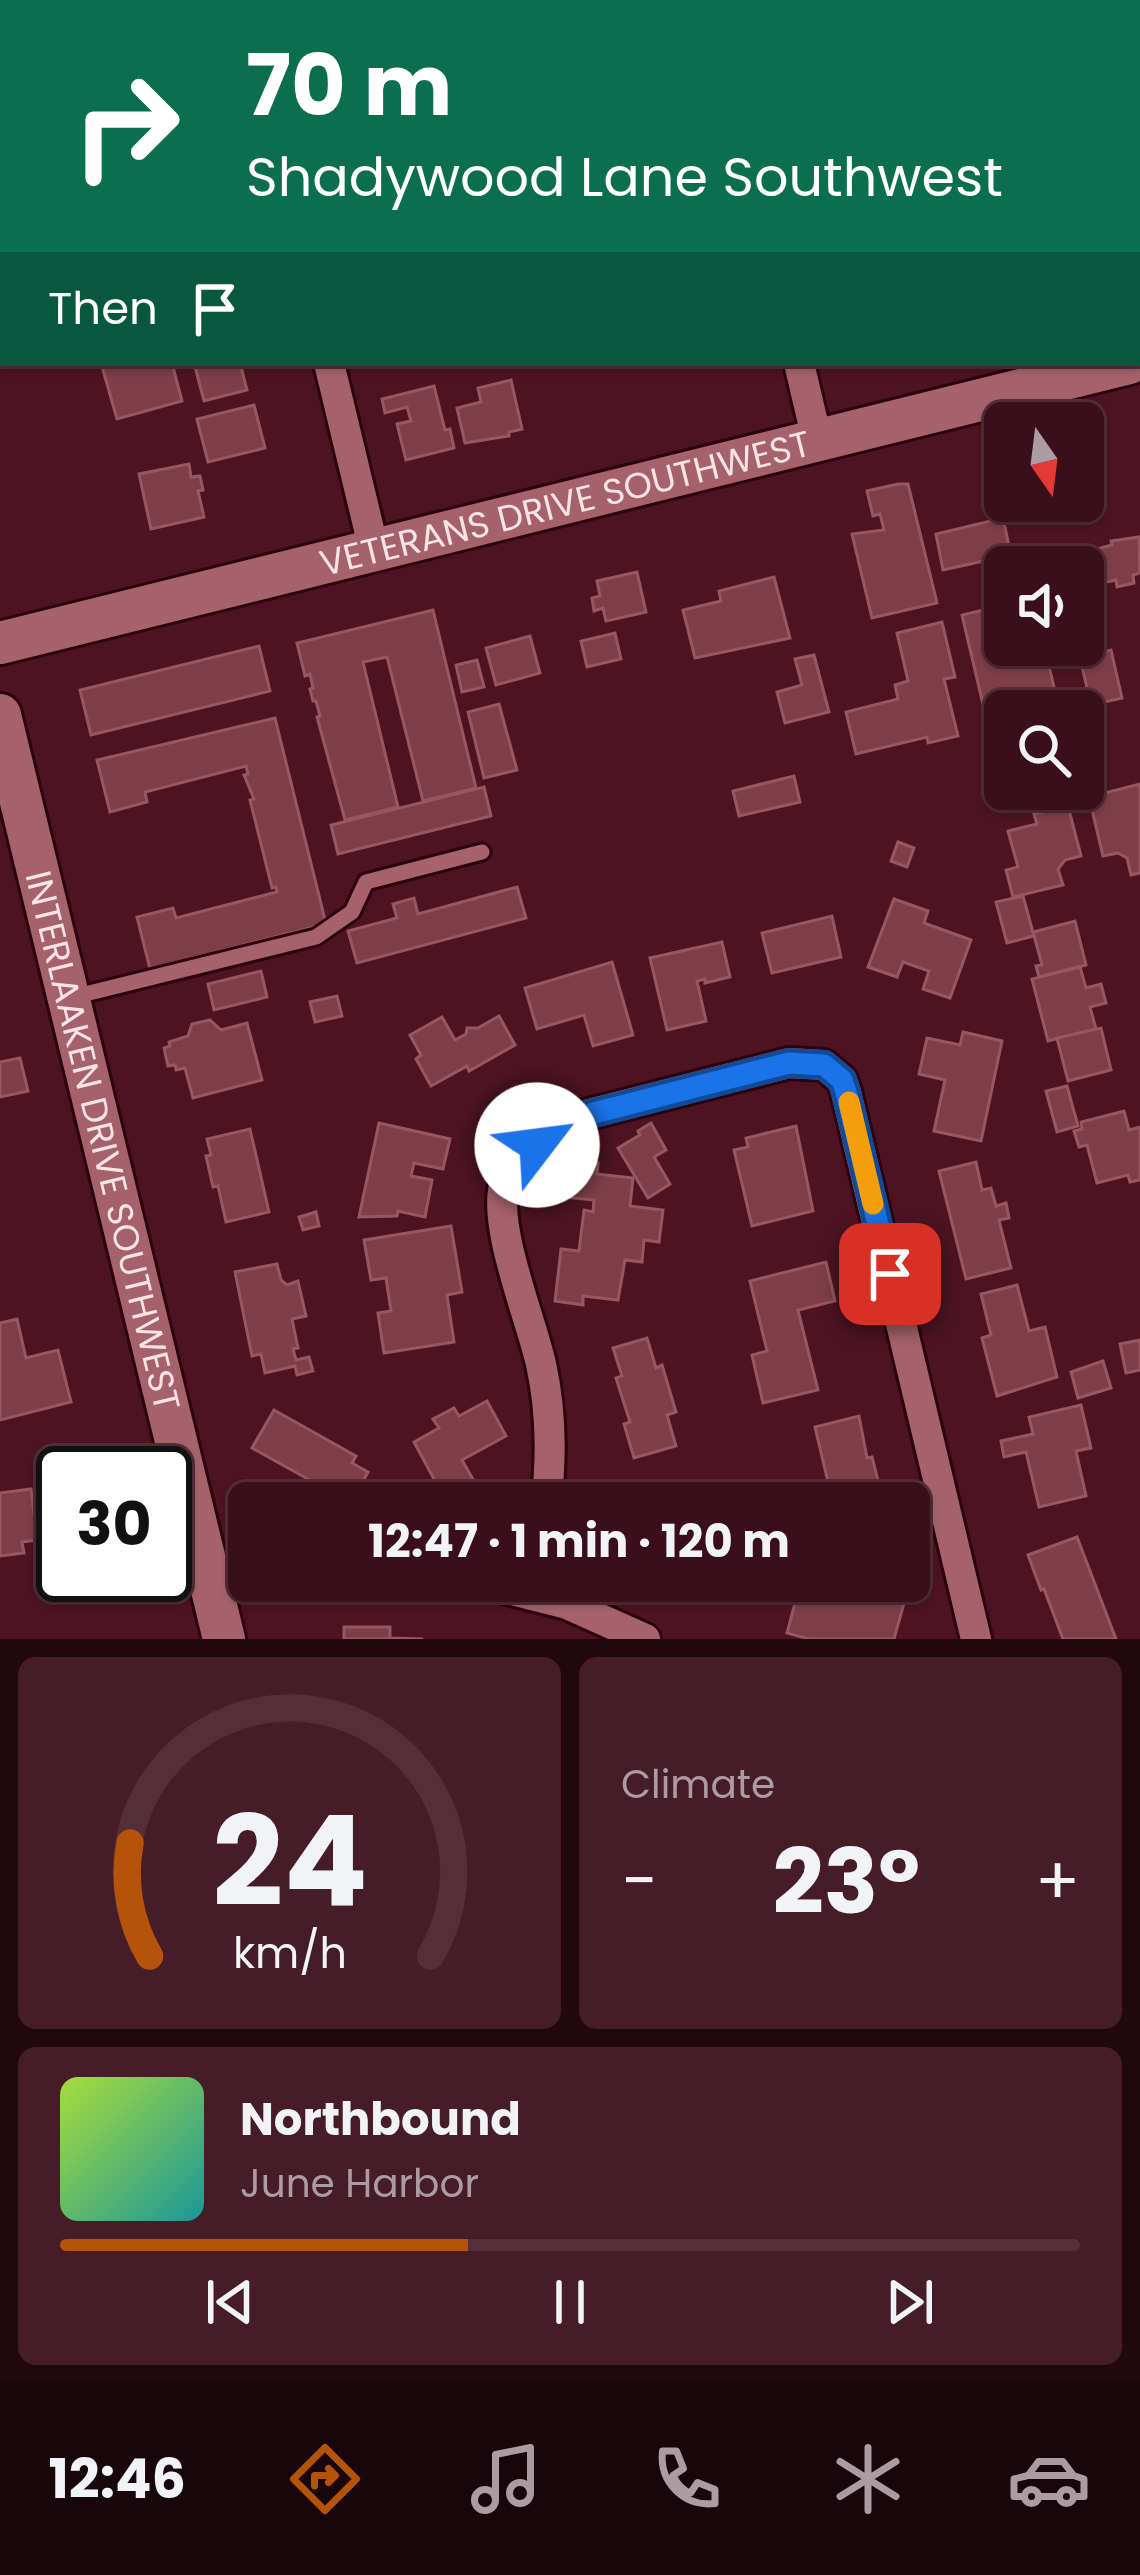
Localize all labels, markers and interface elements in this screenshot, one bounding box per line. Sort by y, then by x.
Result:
text: 70 m [246,27,452,144]
icon: right [48,48,204,204]
text: Shadywood Lane Southwest [246,139,1003,215]
icon: arrive [182,276,248,342]
text: Then [48,277,158,340]
north arrow [984,402,1104,522]
map controls [984,402,1104,810]
street label: VETERANS DRIVE SOUTHWEST [314,417,816,588]
button: sound [984,546,1104,666]
button: search [984,690,1104,810]
street label: INTERLAAKEN DRIVE SOUTHWEST [13,865,193,1416]
position arrow [474,1082,600,1208]
pin [839,1223,941,1325]
icon: arrive [857,1241,923,1307]
speed limit sign: 30 [36,1446,192,1602]
text: 12:47 · 1 min · 120 m [368,1510,790,1573]
text: Climate [621,1757,775,1812]
text: 24 [212,1774,367,1949]
text: 23° [772,1818,920,1945]
text: − [621,1835,657,1927]
text: + [1035,1835,1080,1927]
text: km/h [232,1923,347,1983]
text: Northbound [240,2088,521,2151]
text: June Harbor [240,2156,479,2211]
icon: previous [197,2269,263,2335]
icon: pause [537,2269,603,2335]
icon: next [877,2269,943,2335]
icon: directions [283,2437,367,2521]
icon: music [464,2437,548,2521]
icon: phone [645,2437,729,2521]
icon: climate [826,2437,910,2521]
icon: car [1007,2437,1091,2521]
text: 12:46 [49,2441,186,2517]

